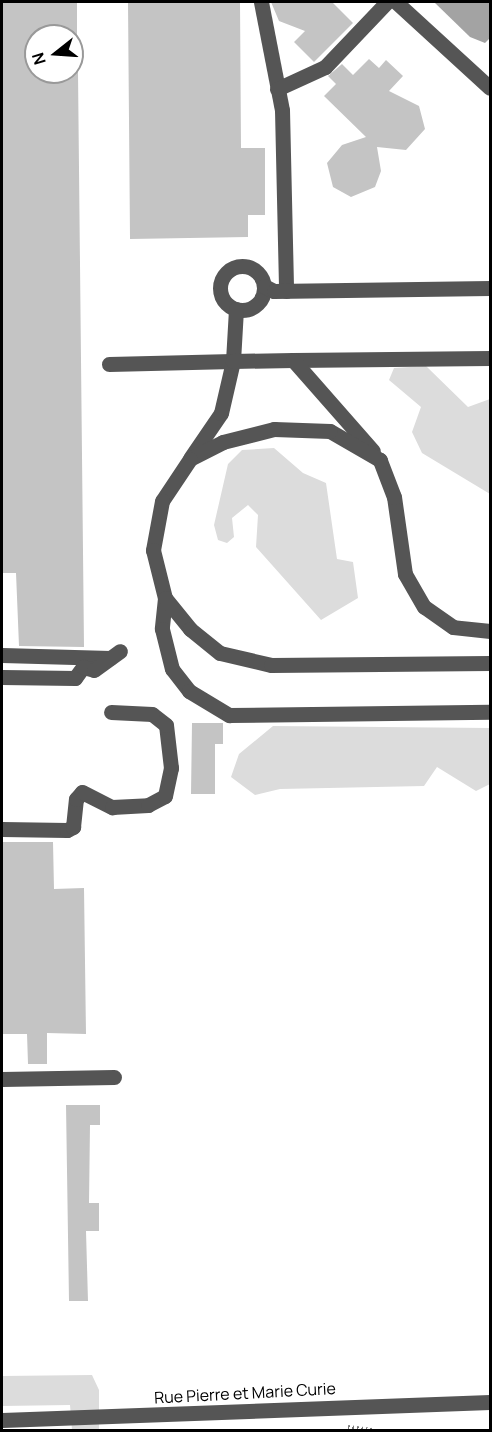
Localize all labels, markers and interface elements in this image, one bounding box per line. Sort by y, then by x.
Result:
north arrow [24,24,84,84]
text: N [26,50,51,67]
street label: Rue Pierre et Marie Curie [154,1379,336,1407]

